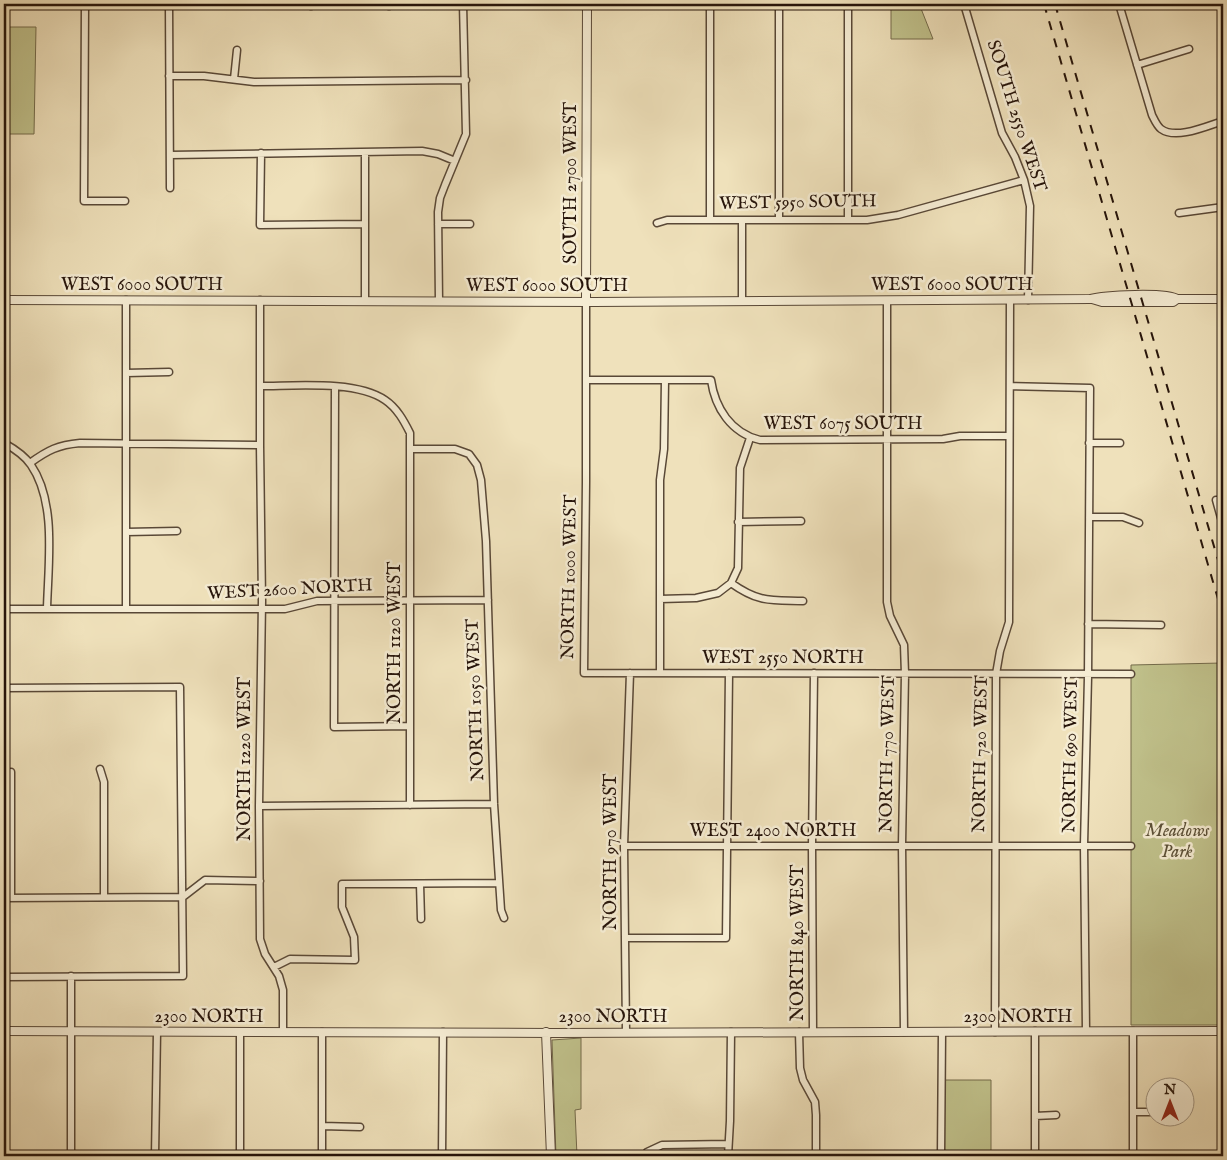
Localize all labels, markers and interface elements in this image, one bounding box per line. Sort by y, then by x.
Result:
street label: SOUTH 2550 WEST [981,37,1051,195]
street label: SOUTH 2700 WEST [560,102,583,264]
street label: WEST 5950 SOUTH [719,190,877,216]
street label: WEST 6000 SOUTH [61,274,223,297]
street label: WEST 6000 SOUTH [871,274,1033,297]
street label: WEST 6000 SOUTH [466,275,628,298]
street label: WEST 6075 SOUTH [763,413,923,436]
street label: NORTH 1000 WEST [557,494,583,660]
street label: NORTH 1120 WEST [384,562,407,724]
street label: WEST 2600 NORTH [207,574,373,606]
street label: NORTH 1050 WEST [462,618,490,782]
street label: WEST 2550 NORTH [702,647,864,670]
street label: NORTH 770 WEST [875,675,901,833]
street label: NORTH 720 WEST [968,675,994,833]
street label: NORTH 1220 WEST [234,677,257,841]
street label: NORTH 690 WEST [1058,677,1084,833]
street label: NORTH 970 WEST [600,774,623,930]
street label: WEST 2400 NORTH [690,820,856,843]
park label: Meadows Park [1145,820,1210,864]
street label: NORTH 840 WEST [787,865,810,1021]
street label: 2300 NORTH [155,1006,263,1029]
street label: 2300 NORTH [559,1006,667,1029]
street label: 2300 NORTH [964,1006,1072,1029]
north arrow [1144,1078,1194,1128]
text: N [1163,1081,1176,1099]

